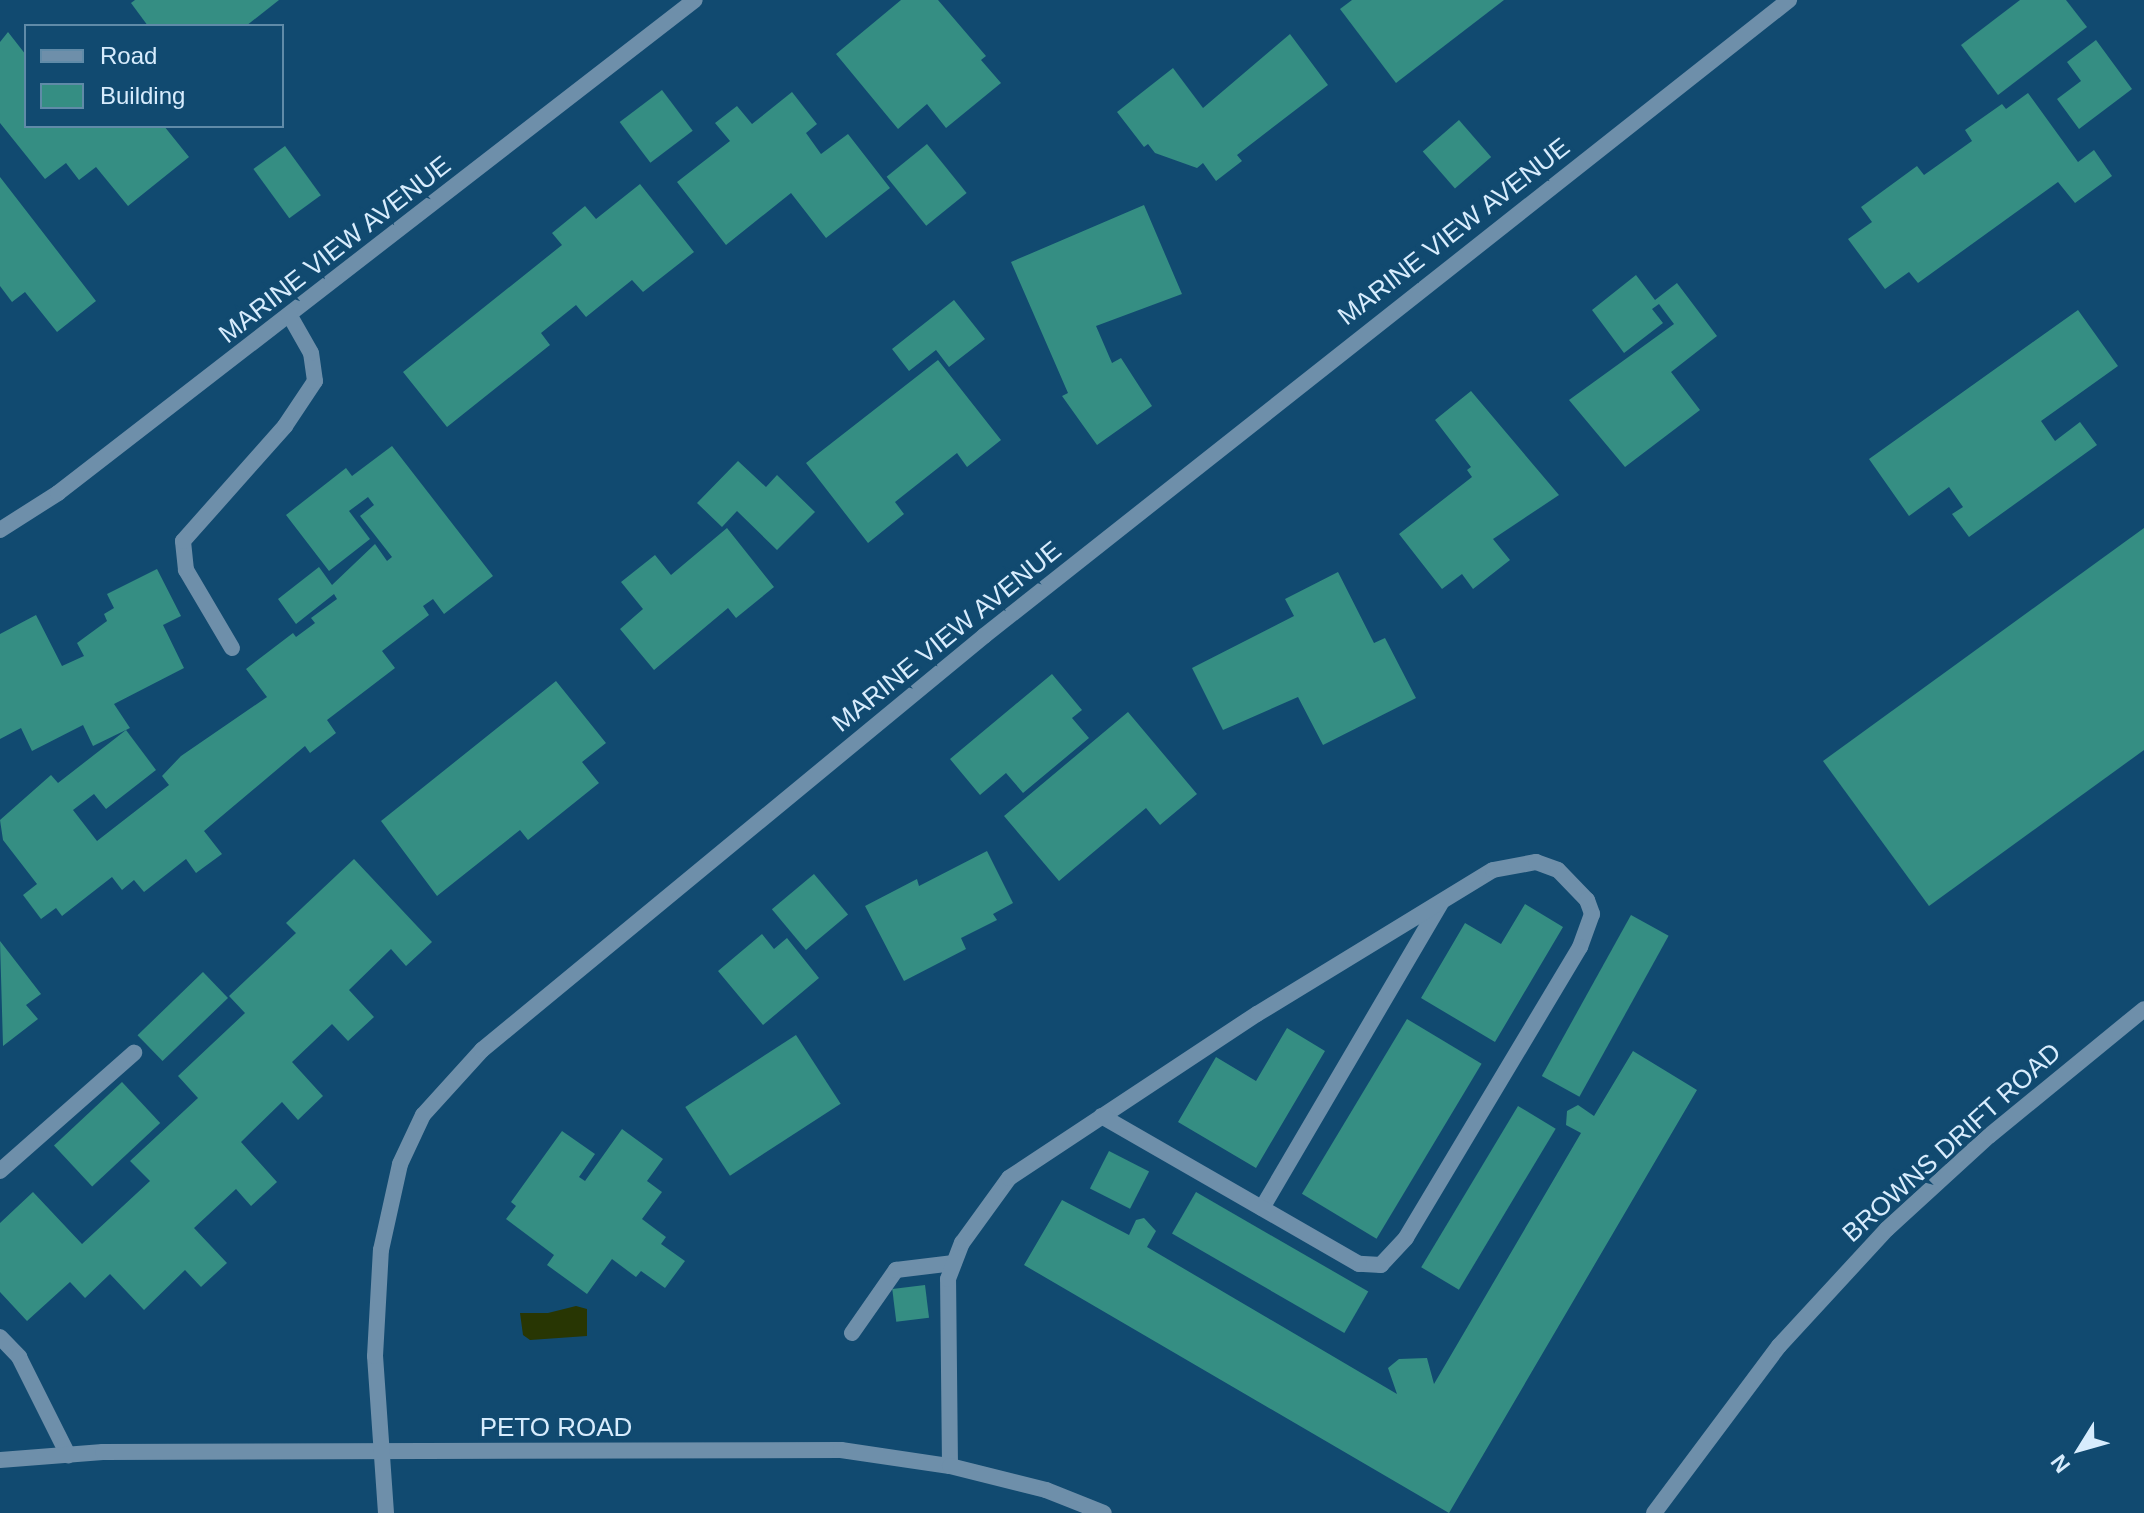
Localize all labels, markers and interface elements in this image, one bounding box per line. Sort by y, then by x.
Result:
legend [24,24,284,128]
text: Road [100,42,157,69]
text: Building [100,82,185,109]
street label: MARINE VIEW AVENUE [1331,131,1577,333]
street label: MARINE VIEW AVENUE [212,149,458,351]
street label: MARINE VIEW AVENUE [826,535,1068,739]
street label: BROWNS DRIFT ROAD [1836,1037,2068,1249]
north arrow [2040,1409,2120,1489]
street label: PETO ROAD [480,1412,632,1444]
text: N [2046,1450,2075,1478]

